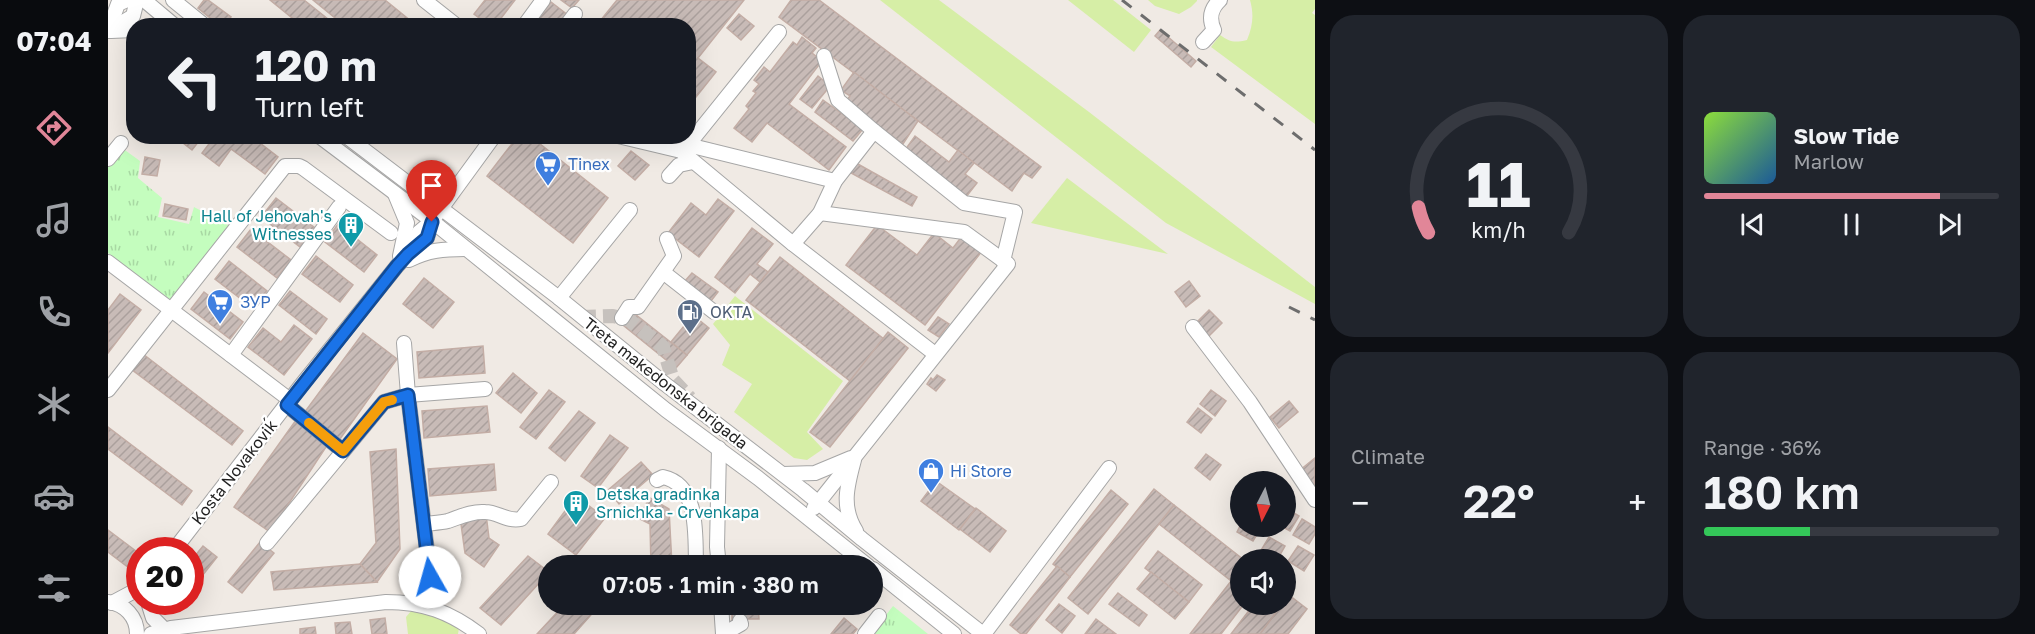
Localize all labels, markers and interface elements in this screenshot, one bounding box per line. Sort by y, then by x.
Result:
text: 07:04 [16,25,92,57]
text: 120 m [255,40,377,90]
icon: left [156,42,234,120]
text: Turn left [255,91,364,123]
icon: directions [33,107,75,149]
text: Slow Tide [1794,122,1899,149]
text: 11 [1467,146,1531,221]
supermarket icon: Tinex [533,149,563,187]
text: Marlow [1794,149,1864,173]
place label: Tinex [568,154,610,174]
pin [406,160,457,222]
icon: arrive [415,169,448,202]
icon: music [33,199,75,241]
place label: Hall of Jehovah's Witnesses [201,206,332,244]
icon: previous [1736,208,1769,241]
icon: pause [1835,208,1868,241]
icon: next [1933,208,1966,241]
building icon: Hall of Jehovah's Witnesses [336,210,366,248]
text: km/h [1471,218,1526,244]
supermarket icon: ЗУР [205,287,235,325]
icon: phone [33,291,75,333]
place label: ЗУР [240,292,271,312]
fuel station icon: OKTA [675,297,705,335]
place label: OKTA [710,302,753,322]
street label: Treta makedonska brigada [580,313,752,453]
icon: climate [33,383,75,425]
street label: Kosta Novakoviḱ [186,415,281,528]
text: Range · 36% [1704,435,1821,459]
text: Climate [1351,444,1425,468]
shop icon: Hi Store [916,456,946,494]
place label: Hi Store [950,461,1012,481]
text: 180 km [1704,465,1860,519]
north arrow [1230,471,1296,537]
map controls [1230,471,1296,615]
text: 22° [1463,474,1534,528]
icon: car [33,475,75,517]
text: − [1351,483,1369,522]
text: + [1628,483,1647,522]
place label: Detska gradinka Srnichka - Crvenkapa [596,484,759,522]
building icon: Detska gradinka Srnichka - Crvenkapa [561,488,591,526]
speed limit sign: 20 [126,537,204,615]
position arrow [398,545,462,609]
button: sound [1230,549,1296,615]
icon: filters [33,567,75,609]
text: 07:05 · 1 min · 380 m [602,571,819,598]

